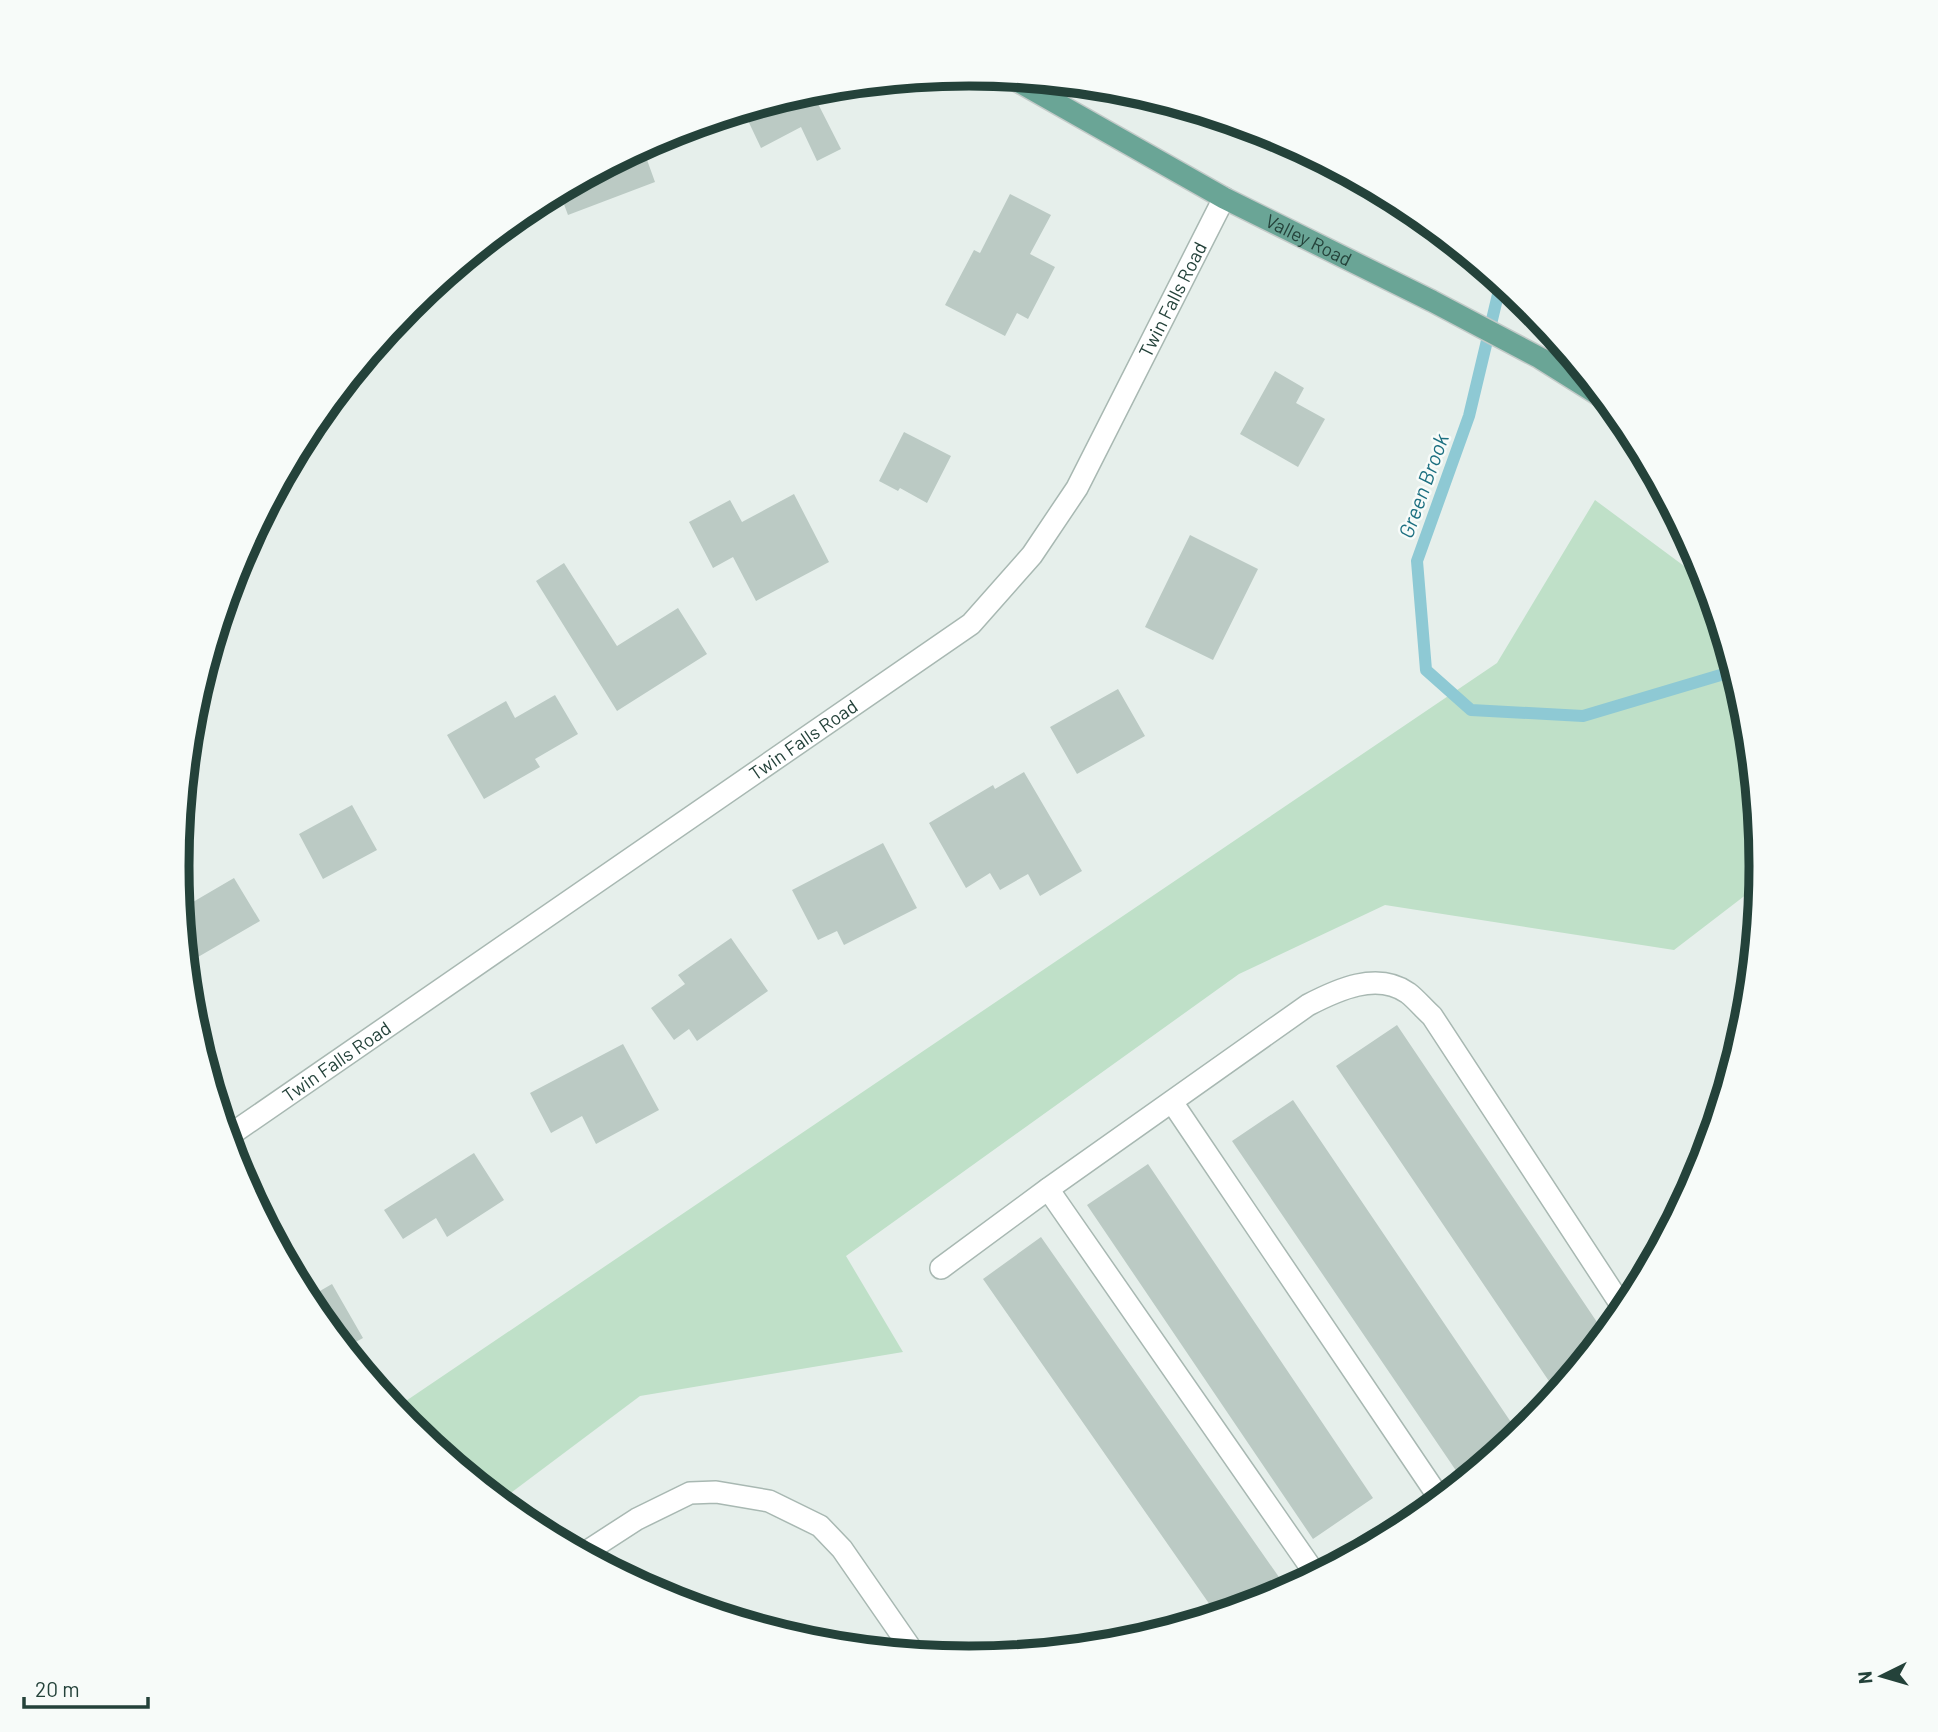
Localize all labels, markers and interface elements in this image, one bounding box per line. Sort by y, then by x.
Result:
street label: Valley Road [1262,208,1356,270]
street label: Twin Falls Road [1133,238,1211,361]
water label: Green Brook [1392,429,1453,541]
street label: Twin Falls Road [744,694,862,785]
street label: Twin Falls Road [278,1016,395,1106]
north arrow [1847,1641,1917,1711]
scale bar [24,1666,149,1710]
text: N [1853,1670,1877,1685]
text: 20 m [35,1676,80,1701]

